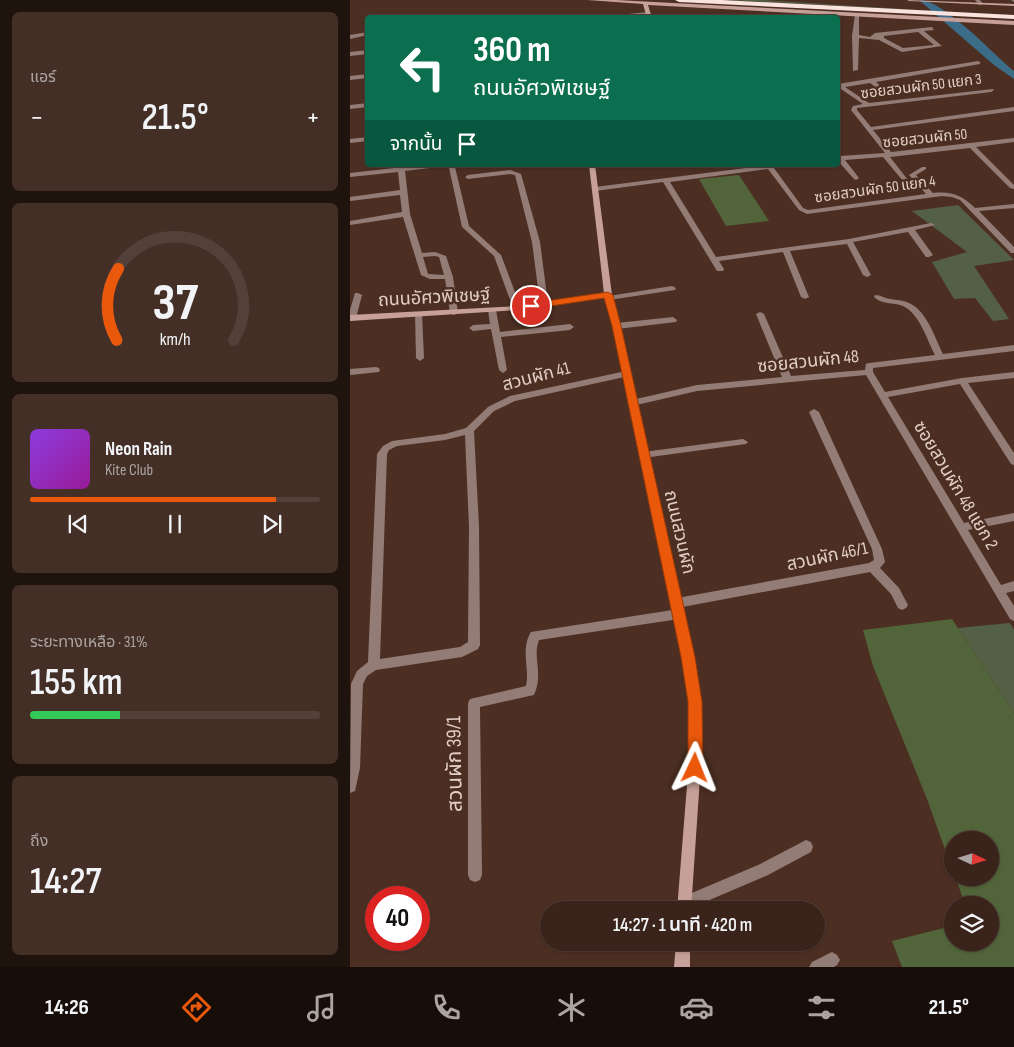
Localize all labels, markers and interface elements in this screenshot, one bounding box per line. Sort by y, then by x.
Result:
text: 360 m [473,29,550,72]
icon: left [390,35,455,100]
text: แอร์ [30,68,56,87]
street label: ซอยสวนผัก 50 แยก 3 [859,70,983,103]
text: ถนนอัศวพิเชษฐ์ [473,75,610,102]
text: 21.5° [141,95,209,140]
text: − [30,101,44,134]
text: + [306,101,320,134]
street label: ซอยสวนผัก 50 [882,125,968,152]
icon: arrive [453,130,481,158]
text: จากนั้น [390,133,443,156]
street label: ซอยสวนผัก 50 แยก 4 [813,172,937,207]
text: 37 [152,272,198,335]
street label: ถนนอัศวพิเชษฐ์ [377,284,491,311]
pin [510,285,552,327]
icon: arrive [517,292,545,320]
text: km/h [160,329,190,350]
street label: ซอยสวนผัก 48 [756,346,860,377]
street label: สวนผัก 41 [500,357,573,396]
street label: ซอยสวนผัก 48 แยก 2 [909,417,1002,553]
text: Neon Rain [105,438,172,461]
text: Kite Club [105,461,153,480]
street label: ถนนสวนผัก [660,488,699,576]
icon: previous [64,510,92,538]
icon: pause [161,510,189,538]
icon: next [258,510,286,538]
street label: สวนผัก 46/1 [785,538,870,575]
text: ระยะทางเหลือ · 31% [30,633,148,652]
text: 155 km [30,660,123,705]
street label: สวนผัก 39/1 [441,715,468,812]
position arrow [668,741,720,793]
north arrow [944,831,999,886]
map controls [944,831,999,951]
text: ถึง [30,832,48,851]
text: 14:27 [30,859,102,904]
speed limit sign: 40 [365,886,430,951]
button: layers [944,896,999,951]
text: 14:27 · 1 นาที · 420 m [613,914,752,937]
icon: directions [179,990,214,1025]
icon: music [304,990,339,1025]
icon: phone [429,990,464,1025]
icon: climate [554,990,589,1025]
icon: car [679,990,714,1025]
icon: filters [804,990,839,1025]
text: 14:26 [45,994,89,1021]
text: 21.5° [929,994,969,1021]

